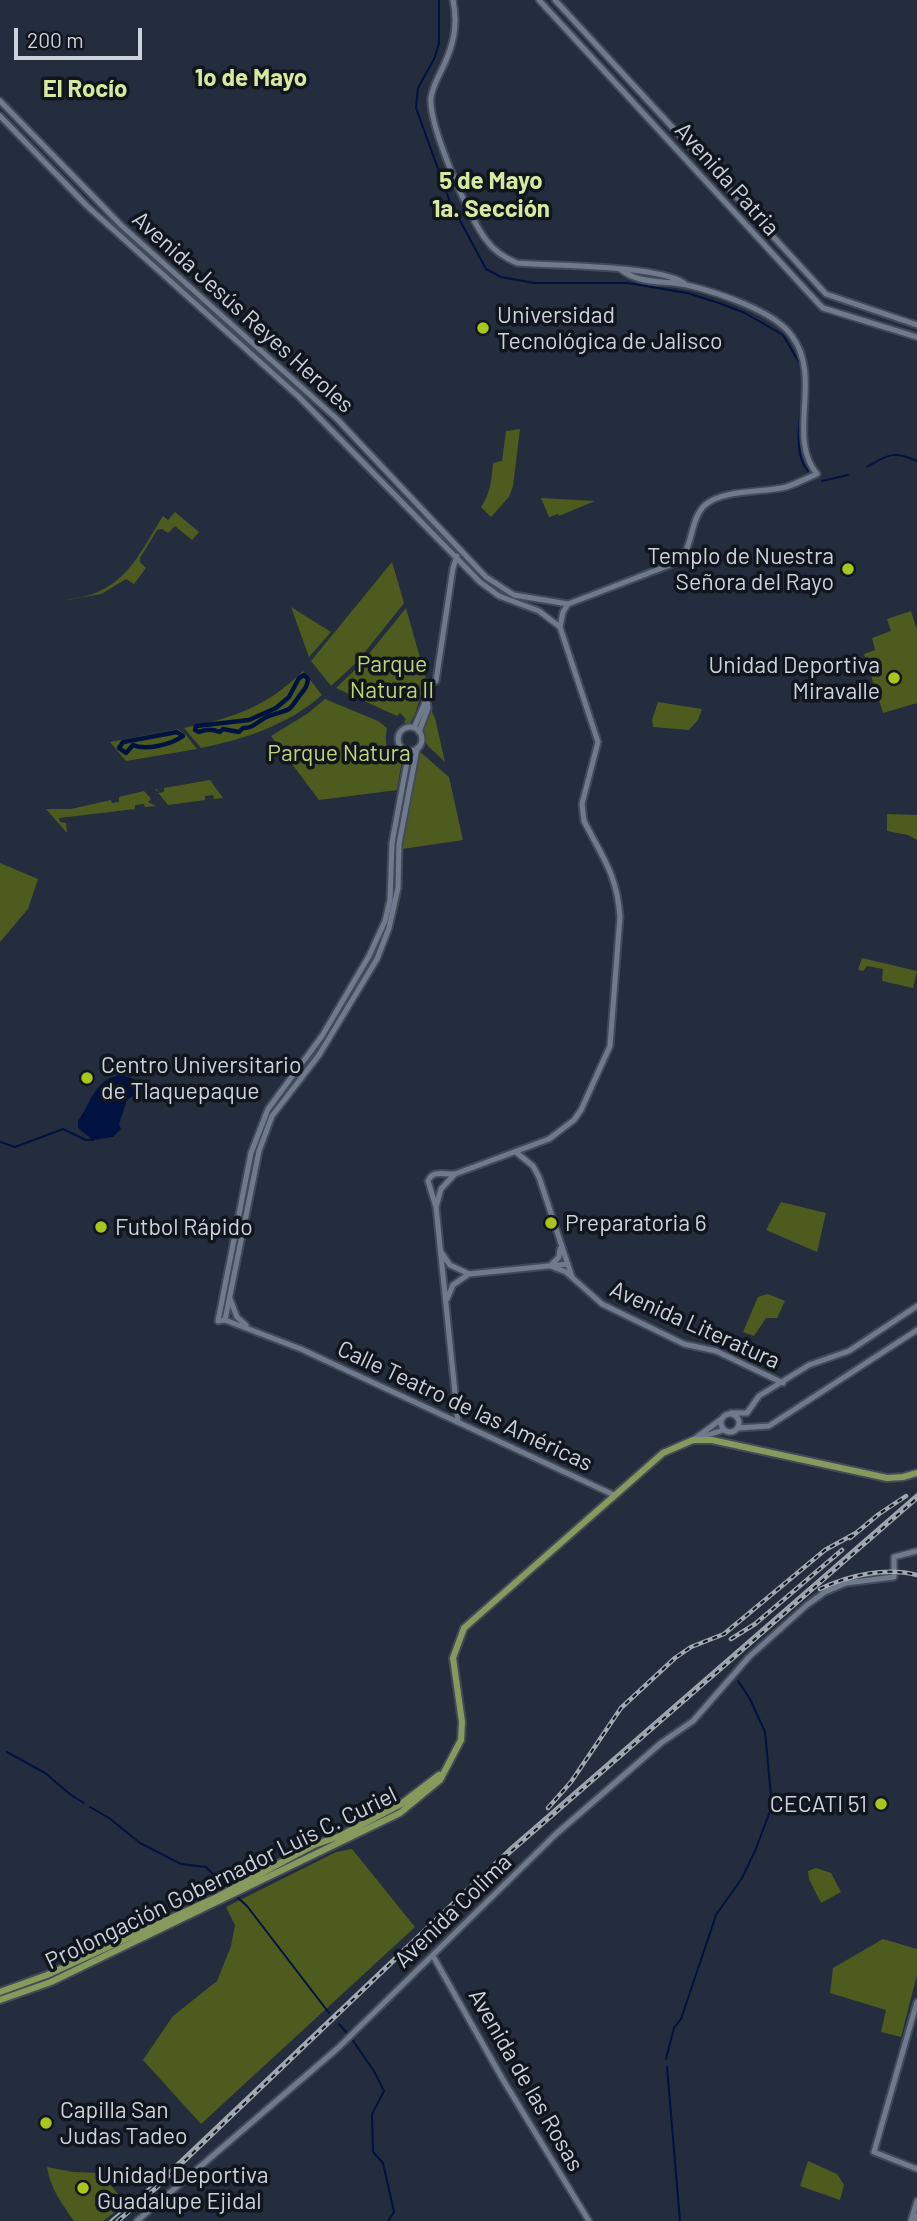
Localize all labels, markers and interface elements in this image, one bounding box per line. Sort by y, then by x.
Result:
scale bar [18,14,145,58]
text: 200 m [27,27,84,52]
district label: 1o de Mayo [195,64,307,92]
district label: El Rocío [43,75,127,103]
street label: Avenida Patria [669,117,785,241]
district label: 5 de Mayo 1a. Sección [432,167,550,223]
street label: Avenida Jesús Reyes Heroles [127,205,359,419]
place label: Universidad Tecnológica de Jalisco [497,301,723,355]
marker: Universidad Tecnológica de Jalisco [475,320,491,336]
place label: Templo de Nuestra Señora del Rayo [647,542,834,596]
marker: Templo de Nuestra Señora del Rayo [840,561,856,577]
park label: Parque Natura II [350,650,434,704]
place label: Unidad Deportiva Miravalle [708,651,880,705]
marker: Unidad Deportiva Miravalle [886,670,902,686]
park label: Parque Natura [267,739,411,767]
place label: Centro Universitario de Tlaquepaque [101,1051,301,1105]
marker: Centro Universitario de Tlaquepaque [79,1070,95,1086]
place label: Preparatoria 6 [565,1209,707,1237]
place label: Futbol Rápido [115,1213,253,1241]
marker: Preparatoria 6 [543,1215,559,1231]
marker: Futbol Rápido [93,1219,109,1235]
street label: Avenida Literatura [606,1275,784,1375]
street label: Calle Teatro de las Américas [333,1335,597,1477]
street label: Prolongación Gobernador Luis C. Curiel [41,1781,401,1975]
place label: CECATI 51 [770,1790,867,1818]
marker: CECATI 51 [873,1796,889,1812]
street label: Avenida Colima [389,1848,517,1974]
street label: Avenida de las Rosas [463,1984,589,2176]
place label: Capilla San Judas Tadeo [60,2096,187,2150]
marker: Capilla San Judas Tadeo [38,2115,54,2131]
place label: Unidad Deportiva Guadalupe Ejidal [97,2161,269,2215]
marker: Unidad Deportiva Guadalupe Ejidal [75,2180,91,2196]

